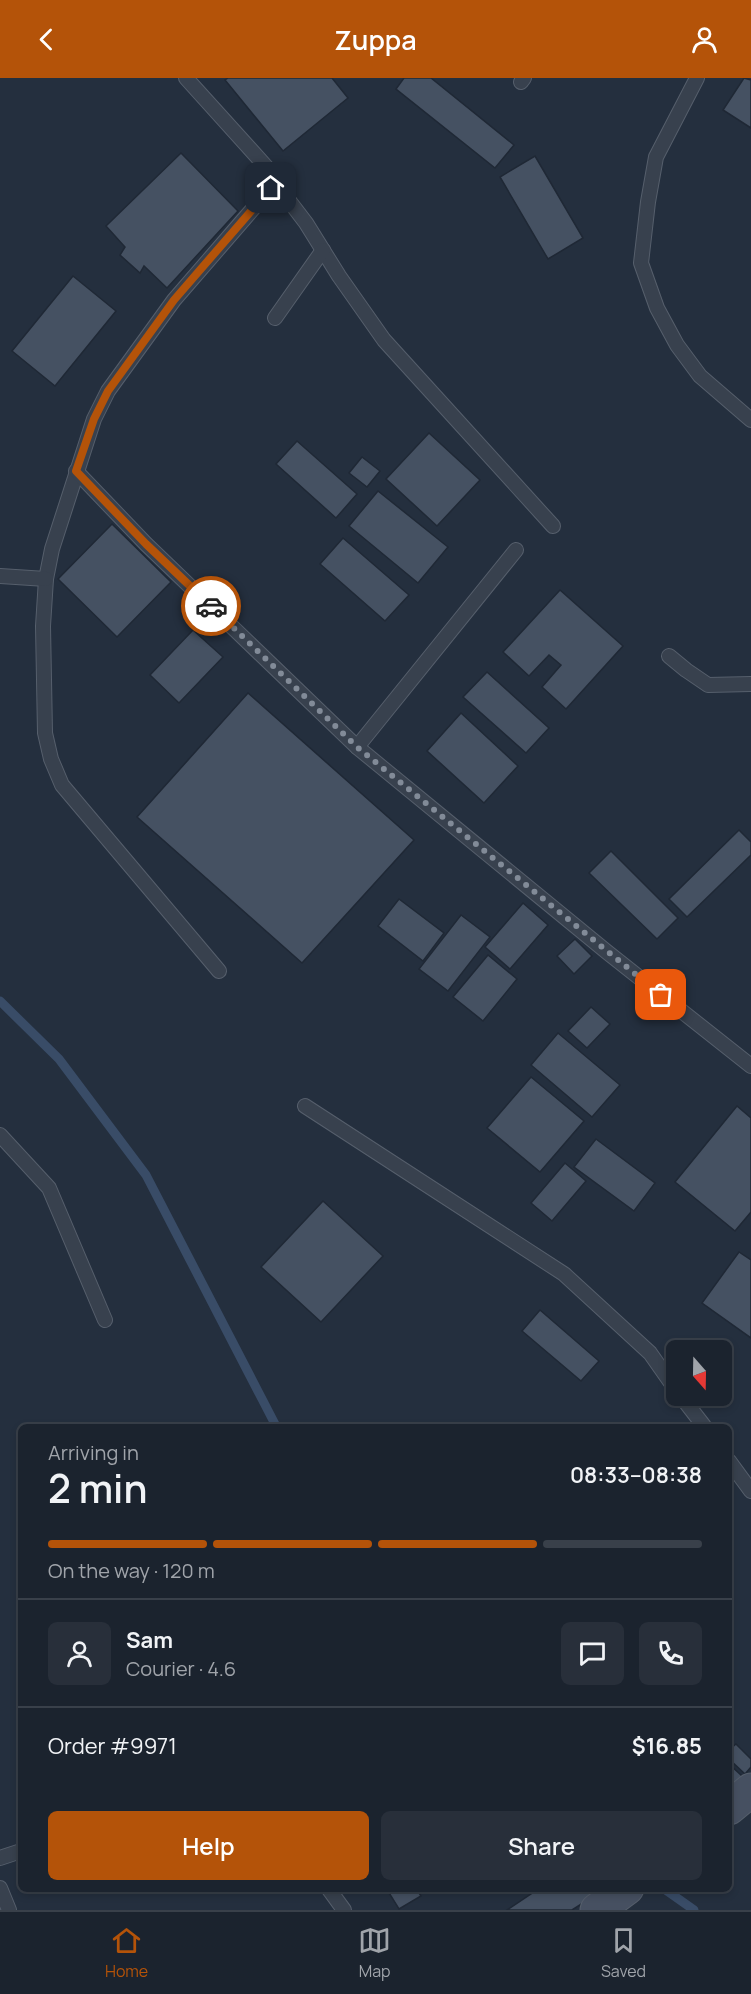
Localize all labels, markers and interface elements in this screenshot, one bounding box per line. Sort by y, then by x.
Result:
text: Zuppa [334,21,417,58]
icon: back [30,23,63,56]
icon: person [688,23,721,56]
pin [245,162,296,213]
icon: home [254,171,287,204]
courier [181,576,241,636]
icon: car [195,590,228,623]
pin [635,969,686,1020]
icon: bag [644,978,677,1011]
north arrow [666,1340,732,1406]
map controls [666,1340,732,1406]
text: Arriving in [48,1439,139,1466]
text: 08:33–08:38 [570,1460,702,1490]
text: 2 min [48,1461,147,1515]
text: On the way · 120 m [48,1557,215,1584]
button: person [48,1622,111,1685]
button: chat [561,1622,624,1685]
button: phone [639,1622,702,1685]
text: Sam [126,1625,173,1655]
text: Courier · 4.6 [126,1655,236,1682]
text: Order #9971 [48,1731,177,1761]
text: $16.85 [632,1731,702,1761]
button: Help [48,1811,369,1880]
button: Share [381,1811,702,1880]
tab: Home [105,1924,148,1982]
tab: Map [358,1924,391,1982]
tab: Saved [601,1924,646,1982]

